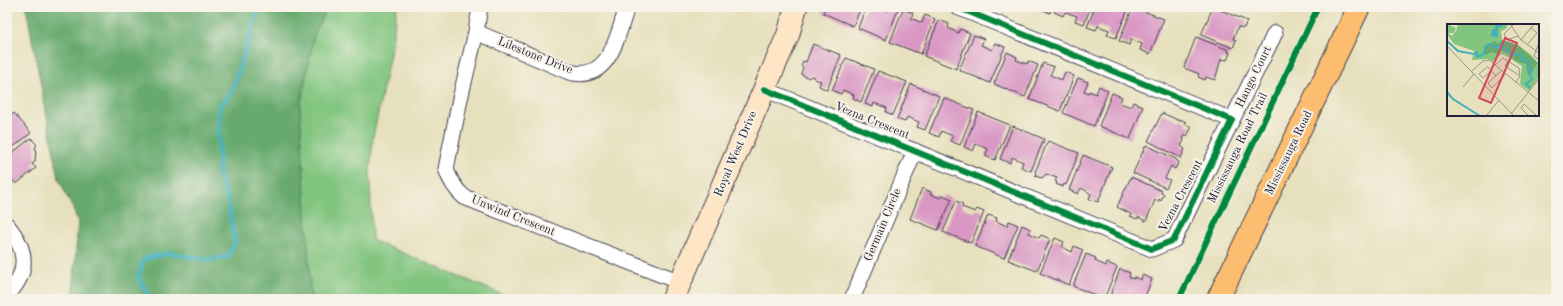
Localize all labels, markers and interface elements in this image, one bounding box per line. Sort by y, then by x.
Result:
inset map [1447,24,1539,116]
street label: Lilestone Drive [496,36,575,77]
street label: Hango Court [1234,44,1274,110]
street label: Mississauga Road Trail [1206,91,1270,205]
street label: Vezna Crescent [833,100,911,142]
street label: Royal West Drive [713,109,760,199]
street label: Mississauga Road [1263,109,1315,197]
street label: Vezna Crescent [1157,158,1205,234]
street label: Germain Circle [862,186,904,263]
street label: Unwind Crescent [469,194,557,238]

